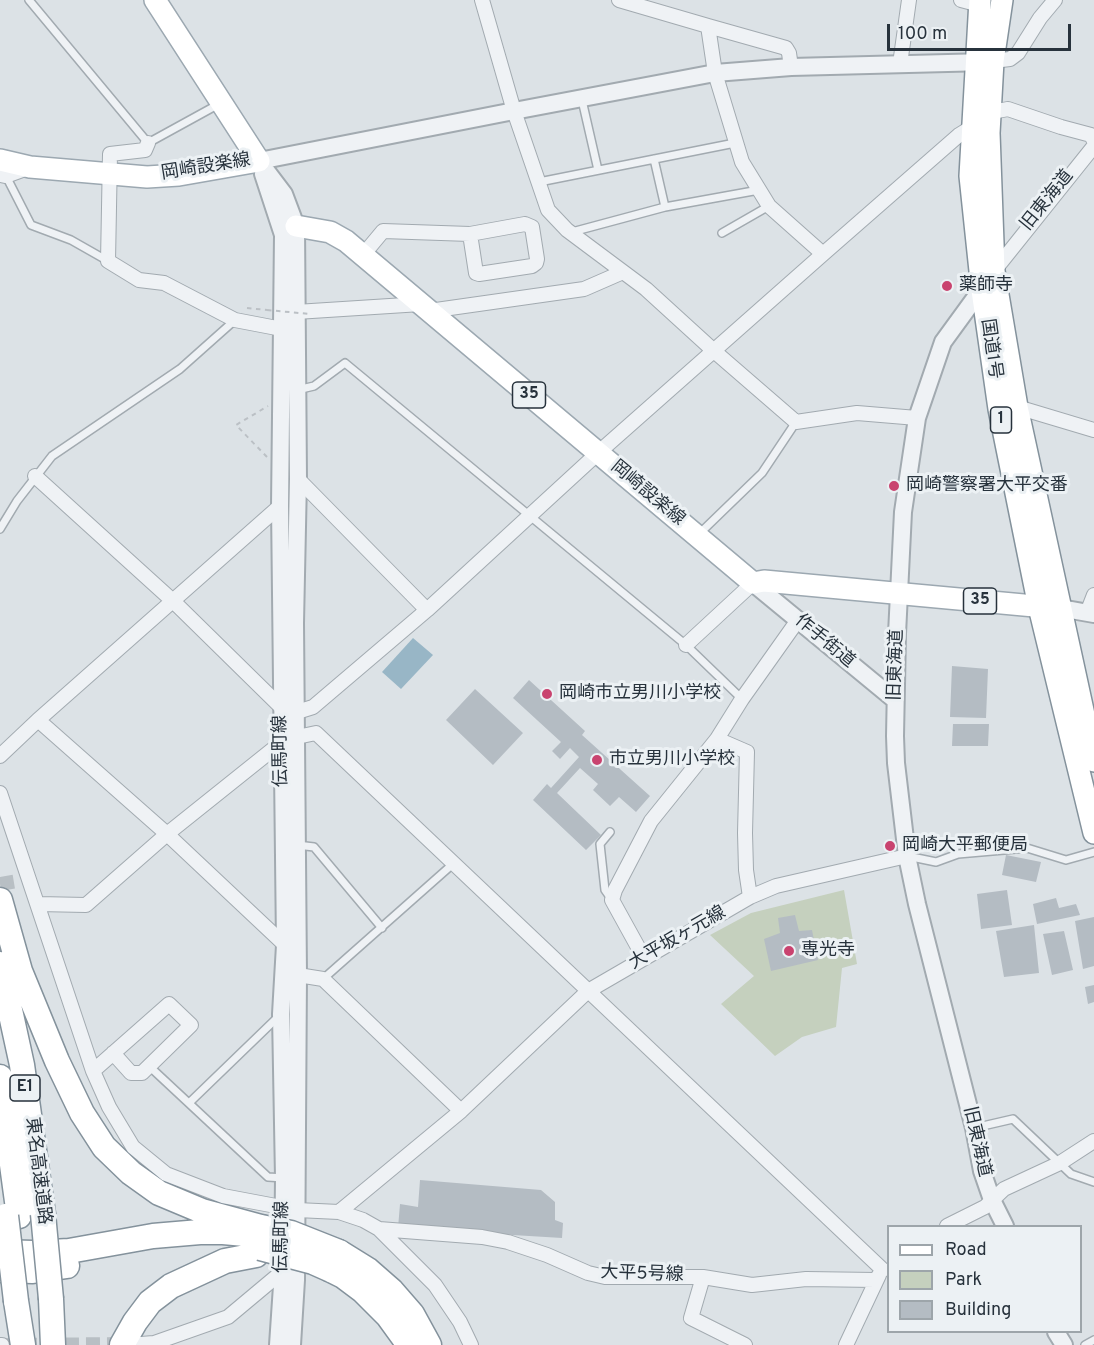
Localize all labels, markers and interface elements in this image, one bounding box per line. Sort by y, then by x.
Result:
scale bar [890,12,1074,50]
text: 100 m [898,23,947,46]
street label: 岡崎設楽線 [160,150,252,186]
street label: 旧東海道 [1017,166,1079,236]
place label: 薬師寺 [959,275,1013,297]
marker: 薬師寺 [940,279,954,293]
street label: 国道1号 [975,317,1005,381]
road number: 35 [512,382,546,408]
road number: 1 [990,407,1012,433]
street label: 岡崎設楽線 [606,457,688,531]
place label: 岡崎警察署大平交番 [906,475,1068,497]
marker: 岡崎警察署大平交番 [887,479,901,493]
road number: 35 [964,588,996,614]
street label: 作手街道 [789,611,859,673]
street label: 旧東海道 [885,629,909,701]
place label: 岡崎市立男川小学校 [559,683,721,705]
marker: 岡崎市立男川小学校 [540,687,554,701]
street label: 伝馬町線 [271,715,293,787]
place label: 市立男川小学校 [609,749,735,771]
marker: 市立男川小学校 [590,753,604,767]
place label: 岡崎大平郵便局 [902,835,1028,857]
marker: 岡崎大平郵便局 [883,839,897,853]
street label: 大平坂ヶ元線 [626,903,730,975]
place label: 専光寺 [801,940,855,962]
marker: 専光寺 [782,944,796,958]
road number: E1 [10,1075,40,1101]
street label: 旧東海道 [957,1104,995,1180]
street label: 東名高速道路 [20,1116,54,1226]
street label: 伝馬町線 [272,1201,294,1273]
legend [887,1225,1082,1333]
text: Road [945,1239,987,1262]
street label: 大平5号線 [600,1263,684,1287]
text: Park [945,1269,982,1292]
text: Building [945,1299,1011,1322]

